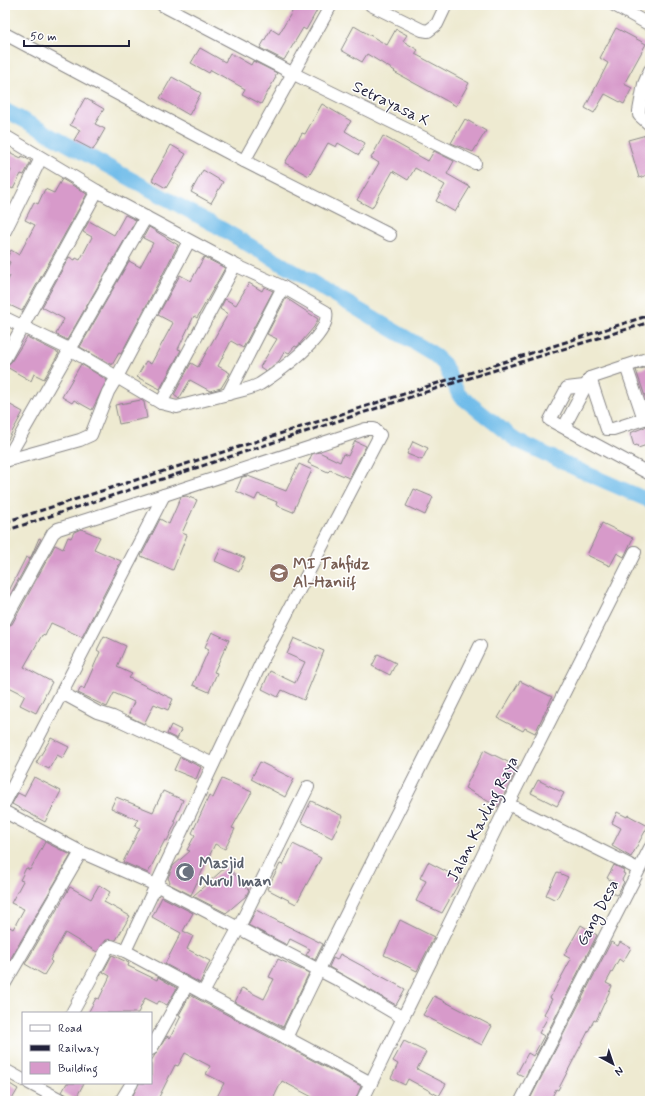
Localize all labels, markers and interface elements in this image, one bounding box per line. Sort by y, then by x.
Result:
scale bar [24,22,129,48]
text: 50 m [30,29,57,45]
street label: Setrayasa X [349,76,433,132]
place label: MI Tahfidz Al-Haniif [293,554,370,593]
school or university icon: MI Tahfidz Al-Haniif [268,562,290,584]
street label: Jalan Kavling Raya [442,753,525,886]
place label: Masjid Nurul Iman [199,853,272,892]
mosque icon: Masjid Nurul Iman [174,861,196,883]
street label: Gang Desa [572,876,625,950]
legend [22,1012,152,1084]
text: Road [58,1021,82,1037]
text: Railway [58,1041,100,1057]
north arrow [593,1044,633,1084]
text: Building [58,1061,98,1078]
text: N [611,1063,626,1079]

